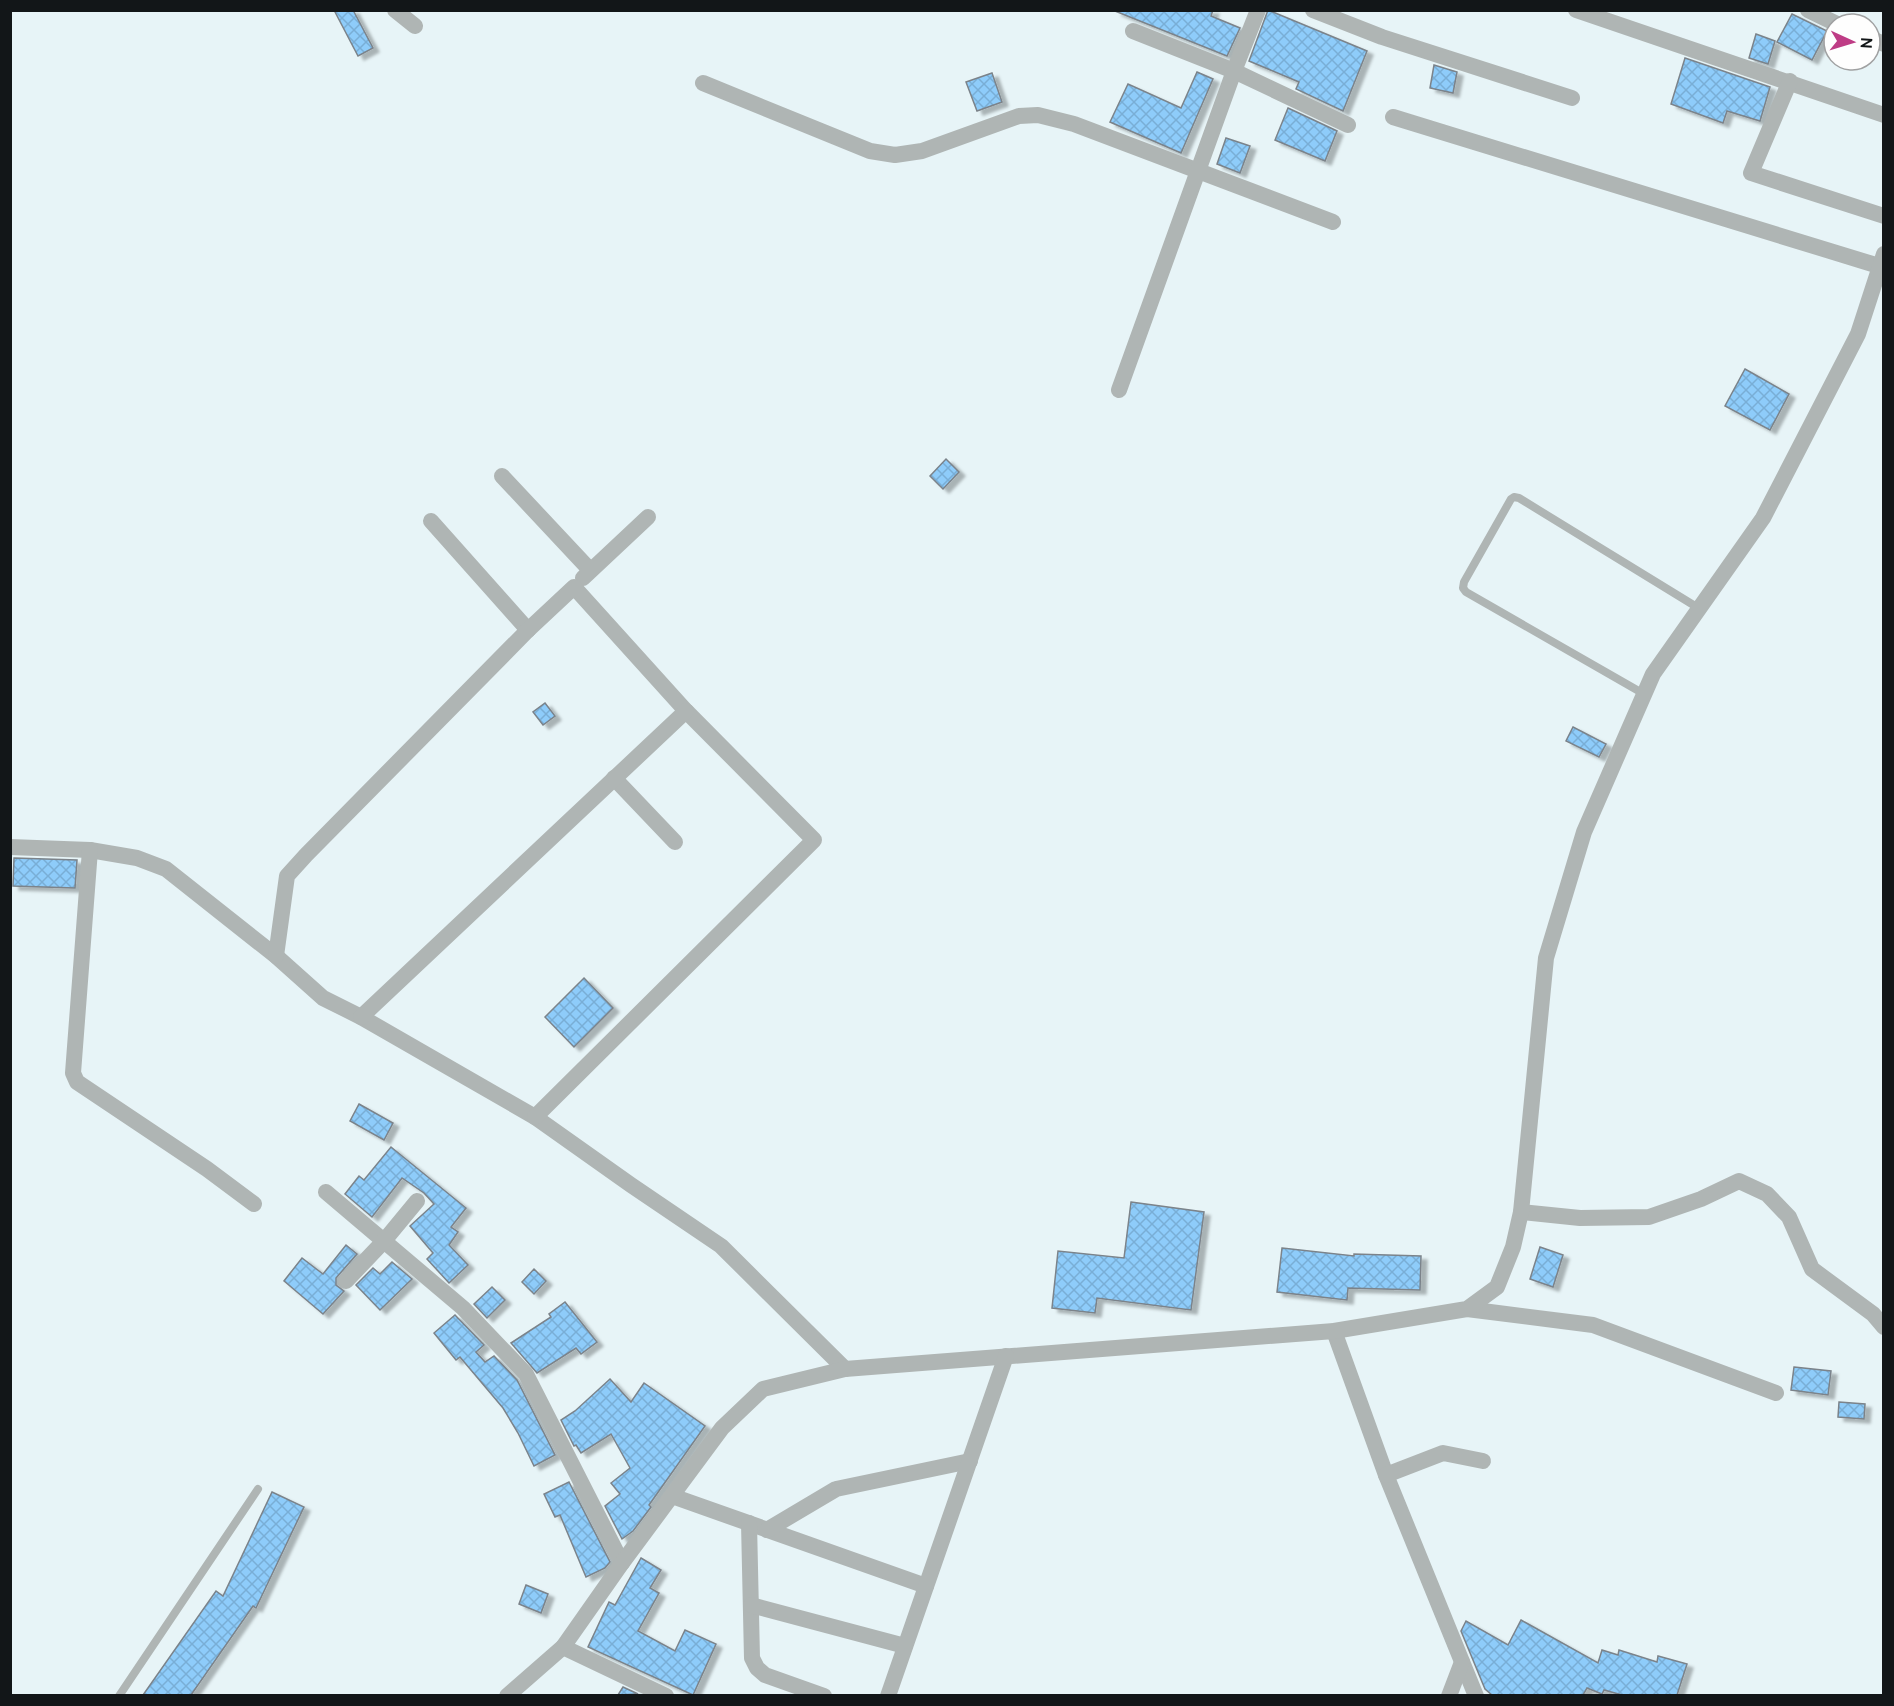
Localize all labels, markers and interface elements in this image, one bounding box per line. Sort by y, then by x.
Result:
north arrow [1822,12,1882,72]
text: N [1857,37,1876,49]

